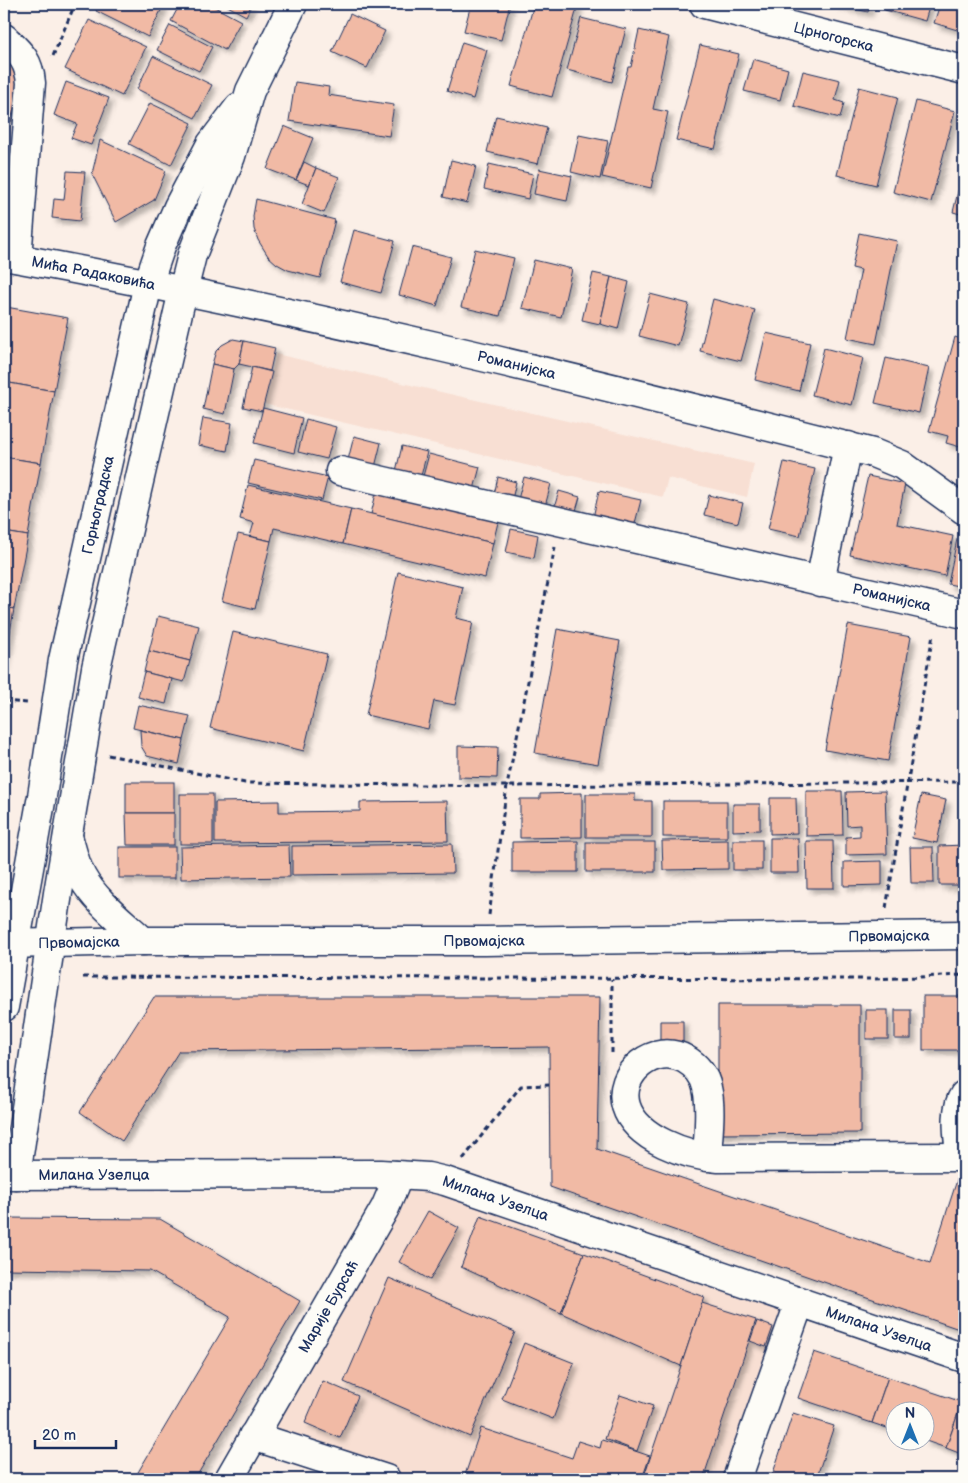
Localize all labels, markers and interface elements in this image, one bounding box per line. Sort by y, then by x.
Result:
street label: Црногорска [792,18,876,57]
street label: Мића Радаковића [30,252,157,295]
street label: Романијска [475,347,558,384]
street label: Горњоградска [78,454,119,556]
street label: Романијска [850,580,933,616]
street label: Првомајска [848,926,930,946]
street label: Првомајска [443,932,525,951]
street label: Првомајска [38,933,120,953]
street label: Милана Узелца [38,1166,150,1185]
street label: Милана Узелца [440,1172,551,1226]
street label: Марије Бурсаћ [295,1257,363,1356]
street label: Милана Узелца [823,1302,935,1356]
north arrow [886,1400,936,1450]
text: N [905,1405,915,1422]
scale bar [35,1418,116,1450]
text: 20 m [42,1426,76,1445]

